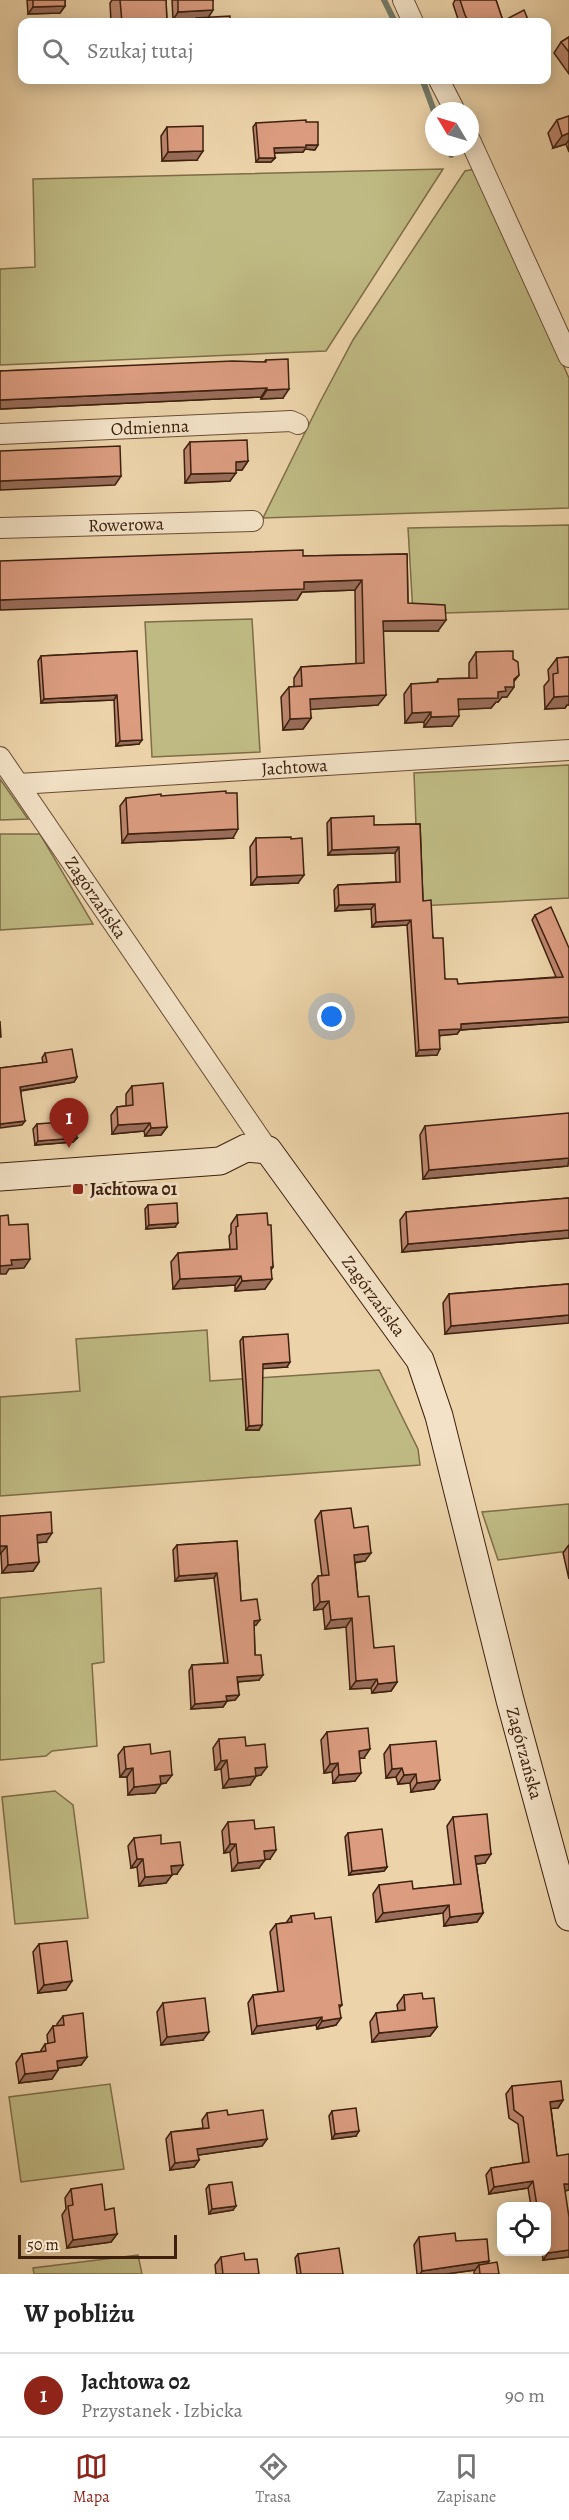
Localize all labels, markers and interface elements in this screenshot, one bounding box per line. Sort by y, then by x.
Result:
search box [18,18,551,84]
icon: search [39,35,72,68]
text: Szukaj tutaj [87,36,193,66]
north arrow [425,102,479,156]
street label: Odmienna [110,414,190,441]
street label: Rowerowa [88,511,165,538]
street label: Jachtowa [261,753,329,781]
street label: Zagórzańska [59,852,133,944]
your location [317,1002,346,1031]
pin: 1 [50,1098,88,1148]
place label: Jachtowa 01 [90,1177,178,1201]
marker: Jachtowa 01 [71,1182,85,1196]
street label: Zagórzańska [336,1251,411,1342]
street label: Zagórzańska [500,1704,549,1803]
map controls [497,2202,551,2256]
button: locate [497,2202,551,2256]
scale bar [18,2232,177,2260]
text: 50 m [27,2234,59,2256]
text: W pobliżu [24,2296,135,2331]
text: Jachtowa 02 [81,2367,190,2397]
text: 1 [40,2382,47,2409]
text: 90 m [505,2382,545,2409]
text: Przystanek · Izbicka [81,2397,243,2424]
tab: Mapa [73,2450,110,2508]
tab: Trasa [255,2450,291,2508]
tab: Zapisane [437,2450,496,2508]

